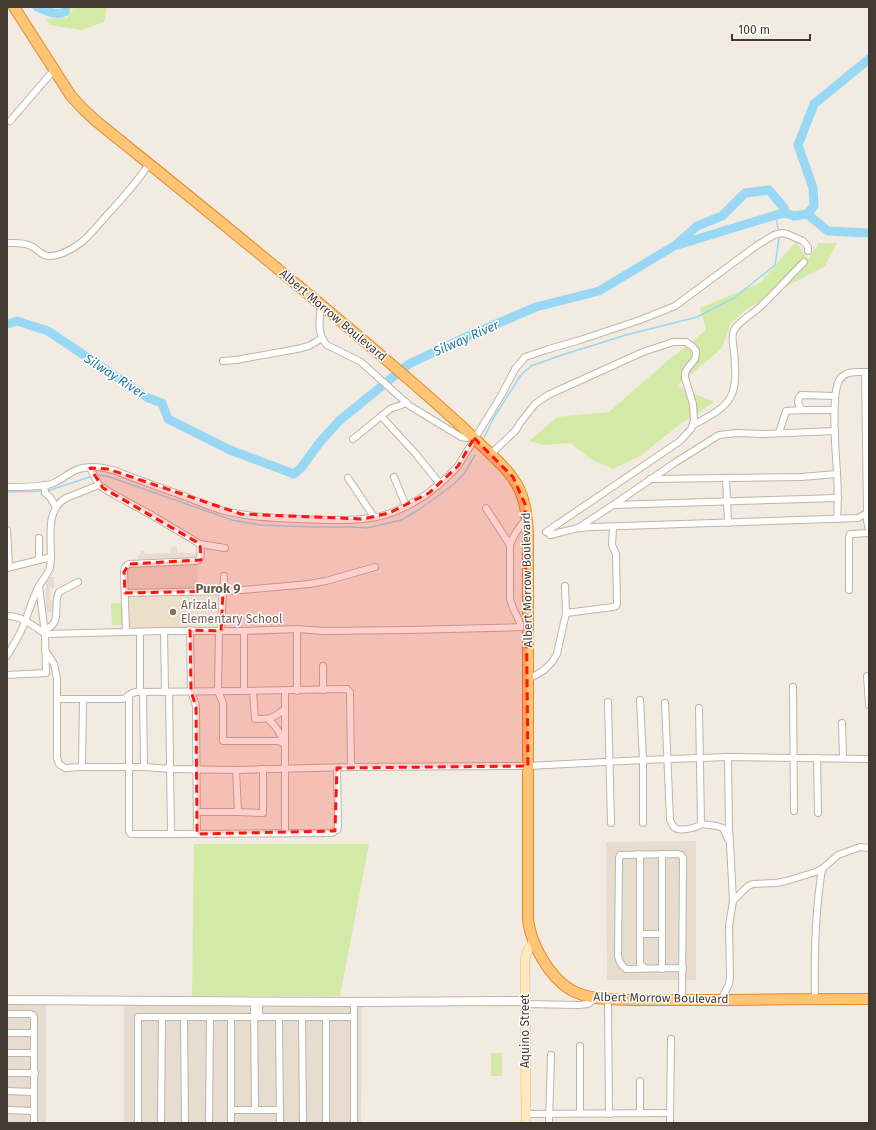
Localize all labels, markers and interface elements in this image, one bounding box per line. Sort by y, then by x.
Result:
scale bar [732,16,810,42]
text: 100 m [738,23,770,37]
street label: Albert Morrow Boulevard [277,266,389,364]
water label: Silway River [430,316,502,359]
water label: Silway River [81,350,149,402]
street label: Albert Morrow Boulevard [519,512,535,648]
district label: Purok 9 [196,581,240,596]
place label: Arizala Elementary School [181,598,283,626]
marker: Arizala Elementary School [168,607,178,617]
street label: Albert Morrow Boulevard [593,990,729,1006]
street label: Aquino Street [518,993,532,1068]

